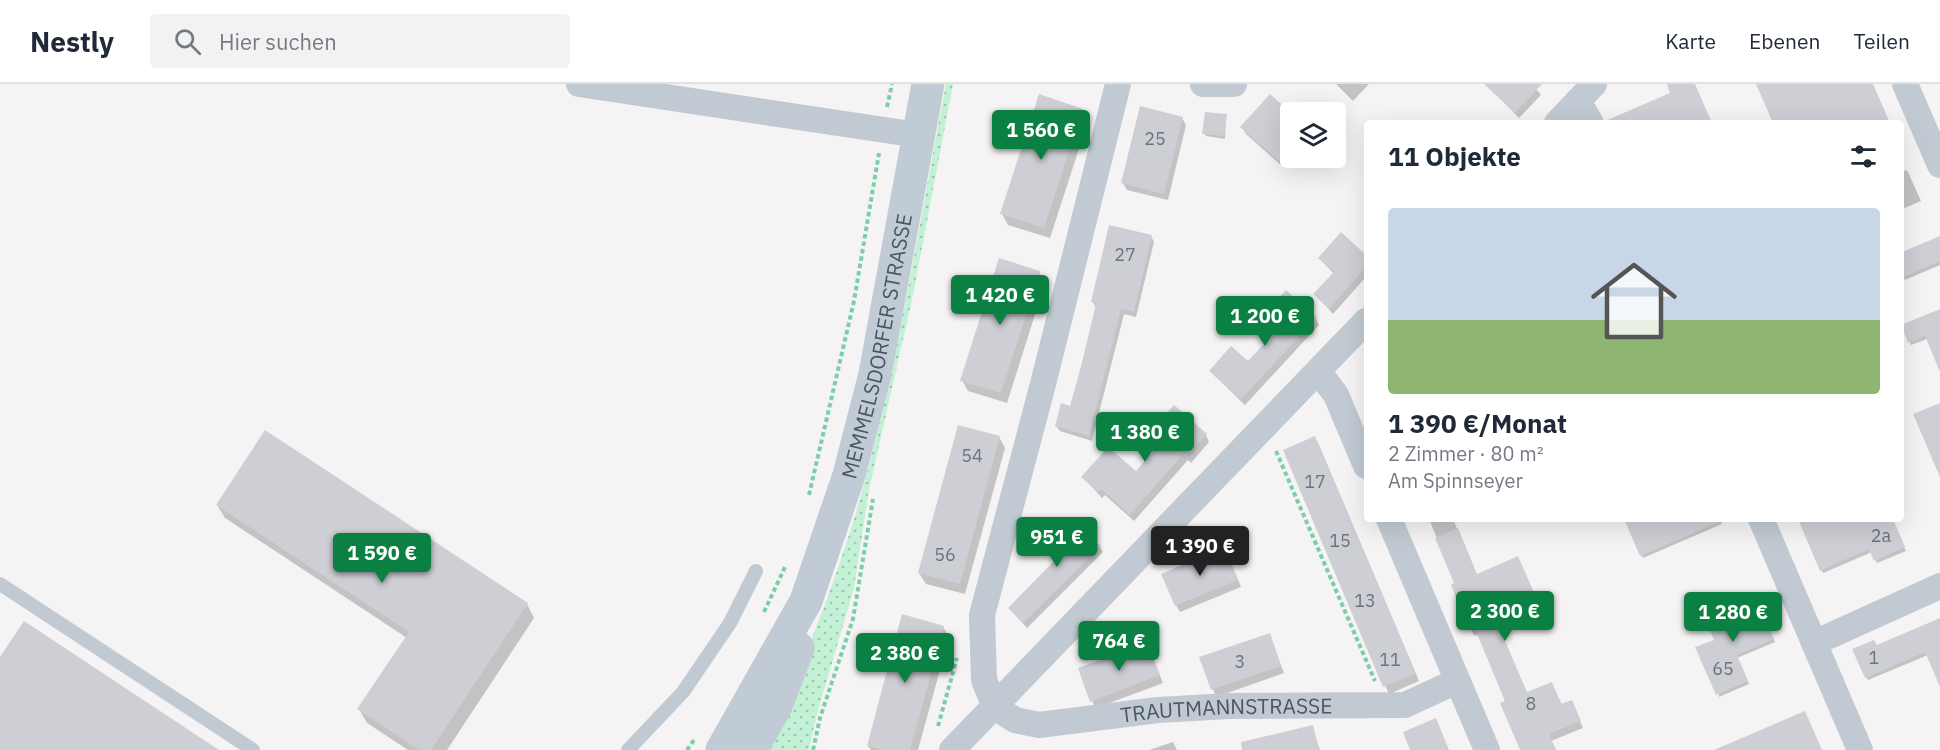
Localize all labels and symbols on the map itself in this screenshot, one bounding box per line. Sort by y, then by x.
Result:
pin: 1 560 € [986,110,1096,161]
house number: 25 [1144,127,1166,150]
street label: MEMMELSDORFER STRASSE [835,211,918,482]
house number: 27 [1114,243,1136,266]
pin: 1 420 € [945,275,1055,326]
pin: 1 200 € [1210,296,1320,347]
pin: 1 380 € [1090,412,1200,463]
house number: 54 [961,444,983,467]
house number: 17 [1304,470,1326,493]
pin: 951 € [1015,517,1099,568]
house number: 2a [1871,524,1892,547]
pin: 1 390 € [1145,526,1255,577]
house number: 15 [1329,529,1351,552]
pin: 1 590 € [327,533,437,584]
house number: 56 [934,543,956,566]
house number: 13 [1354,589,1376,612]
pin: 2 300 € [1450,591,1560,642]
pin: 1 280 € [1678,592,1788,643]
pin: 764 € [1077,621,1161,672]
pin: 2 380 € [850,633,960,684]
house number: 1 [1869,646,1879,669]
house number: 11 [1379,648,1401,671]
house number: 3 [1235,650,1245,673]
house number: 65 [1712,657,1734,680]
street label: TRAUTMANNSTRASSE [1119,691,1333,729]
house number: 8 [1526,692,1536,715]

